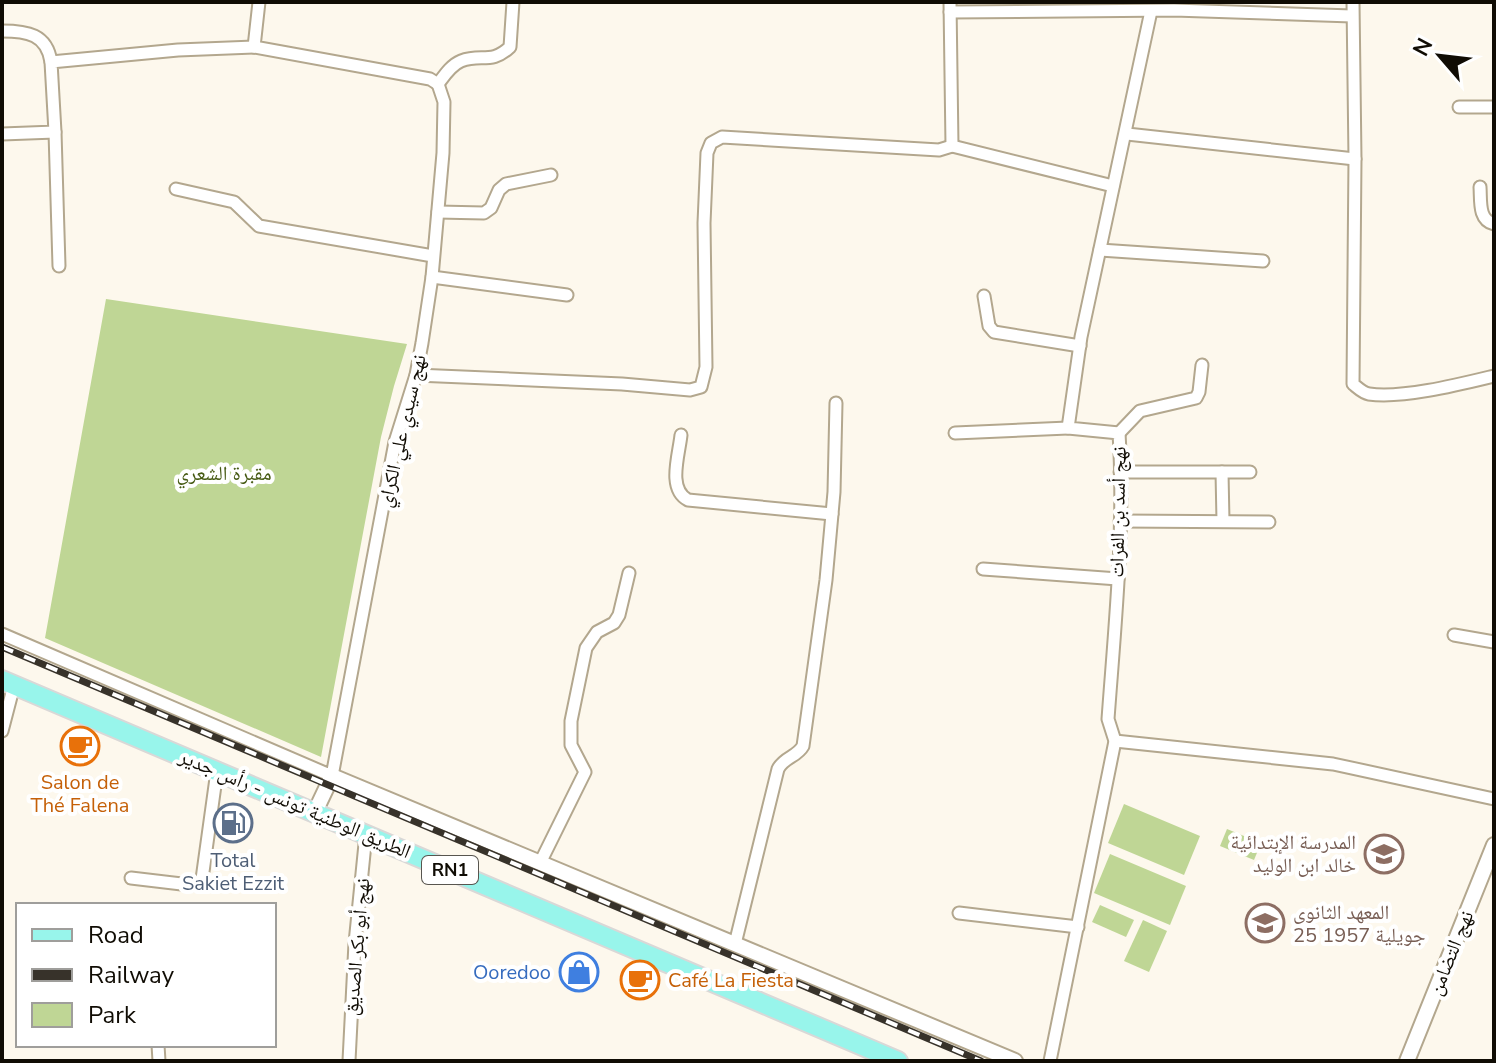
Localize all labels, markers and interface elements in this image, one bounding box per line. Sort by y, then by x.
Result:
north arrow [1400,16,1480,96]
text: N [1406,33,1440,61]
street label: نهج سيدي علي الكراي [371,352,435,511]
street label: نهج أسد بن الفرات [1103,446,1133,578]
park label: مقبرة الشعري [176,460,272,489]
cafe icon: Salon de Thé Falena [59,725,101,767]
street label: الطريق الوطنية تونس - رأس جدير [174,743,415,865]
place label: Salon de Thé Falena [31,769,129,819]
fuel station icon: Total Sakiet Ezzit [212,802,254,844]
place label: المدرسة الإبتدائية خالد ابن الوليد [1230,829,1356,879]
school or university icon: المدرسة الإبتدائية خالد ابن الوليد [1363,833,1405,875]
place label: Total Sakiet Ezzit [182,847,285,897]
road number: RN1 [422,856,478,884]
street label: نهج أبو بكر الصديق [338,877,376,1017]
place label: المعهد الثانوي 25 جويلية 1957 [1293,899,1426,949]
school or university icon: المعهد الثانوي 25 جويلية 1957 [1244,902,1286,944]
legend [16,903,276,1047]
street label: نهج التضامن [1422,907,1480,999]
text: Road [88,919,144,951]
shop icon: Ooredoo [558,951,600,993]
text: Railway [88,959,175,991]
place label: Ooredoo [473,959,551,986]
cafe icon: Café La Fiesta [619,959,661,1001]
place label: Café La Fiesta [668,967,794,994]
text: Park [88,999,137,1031]

